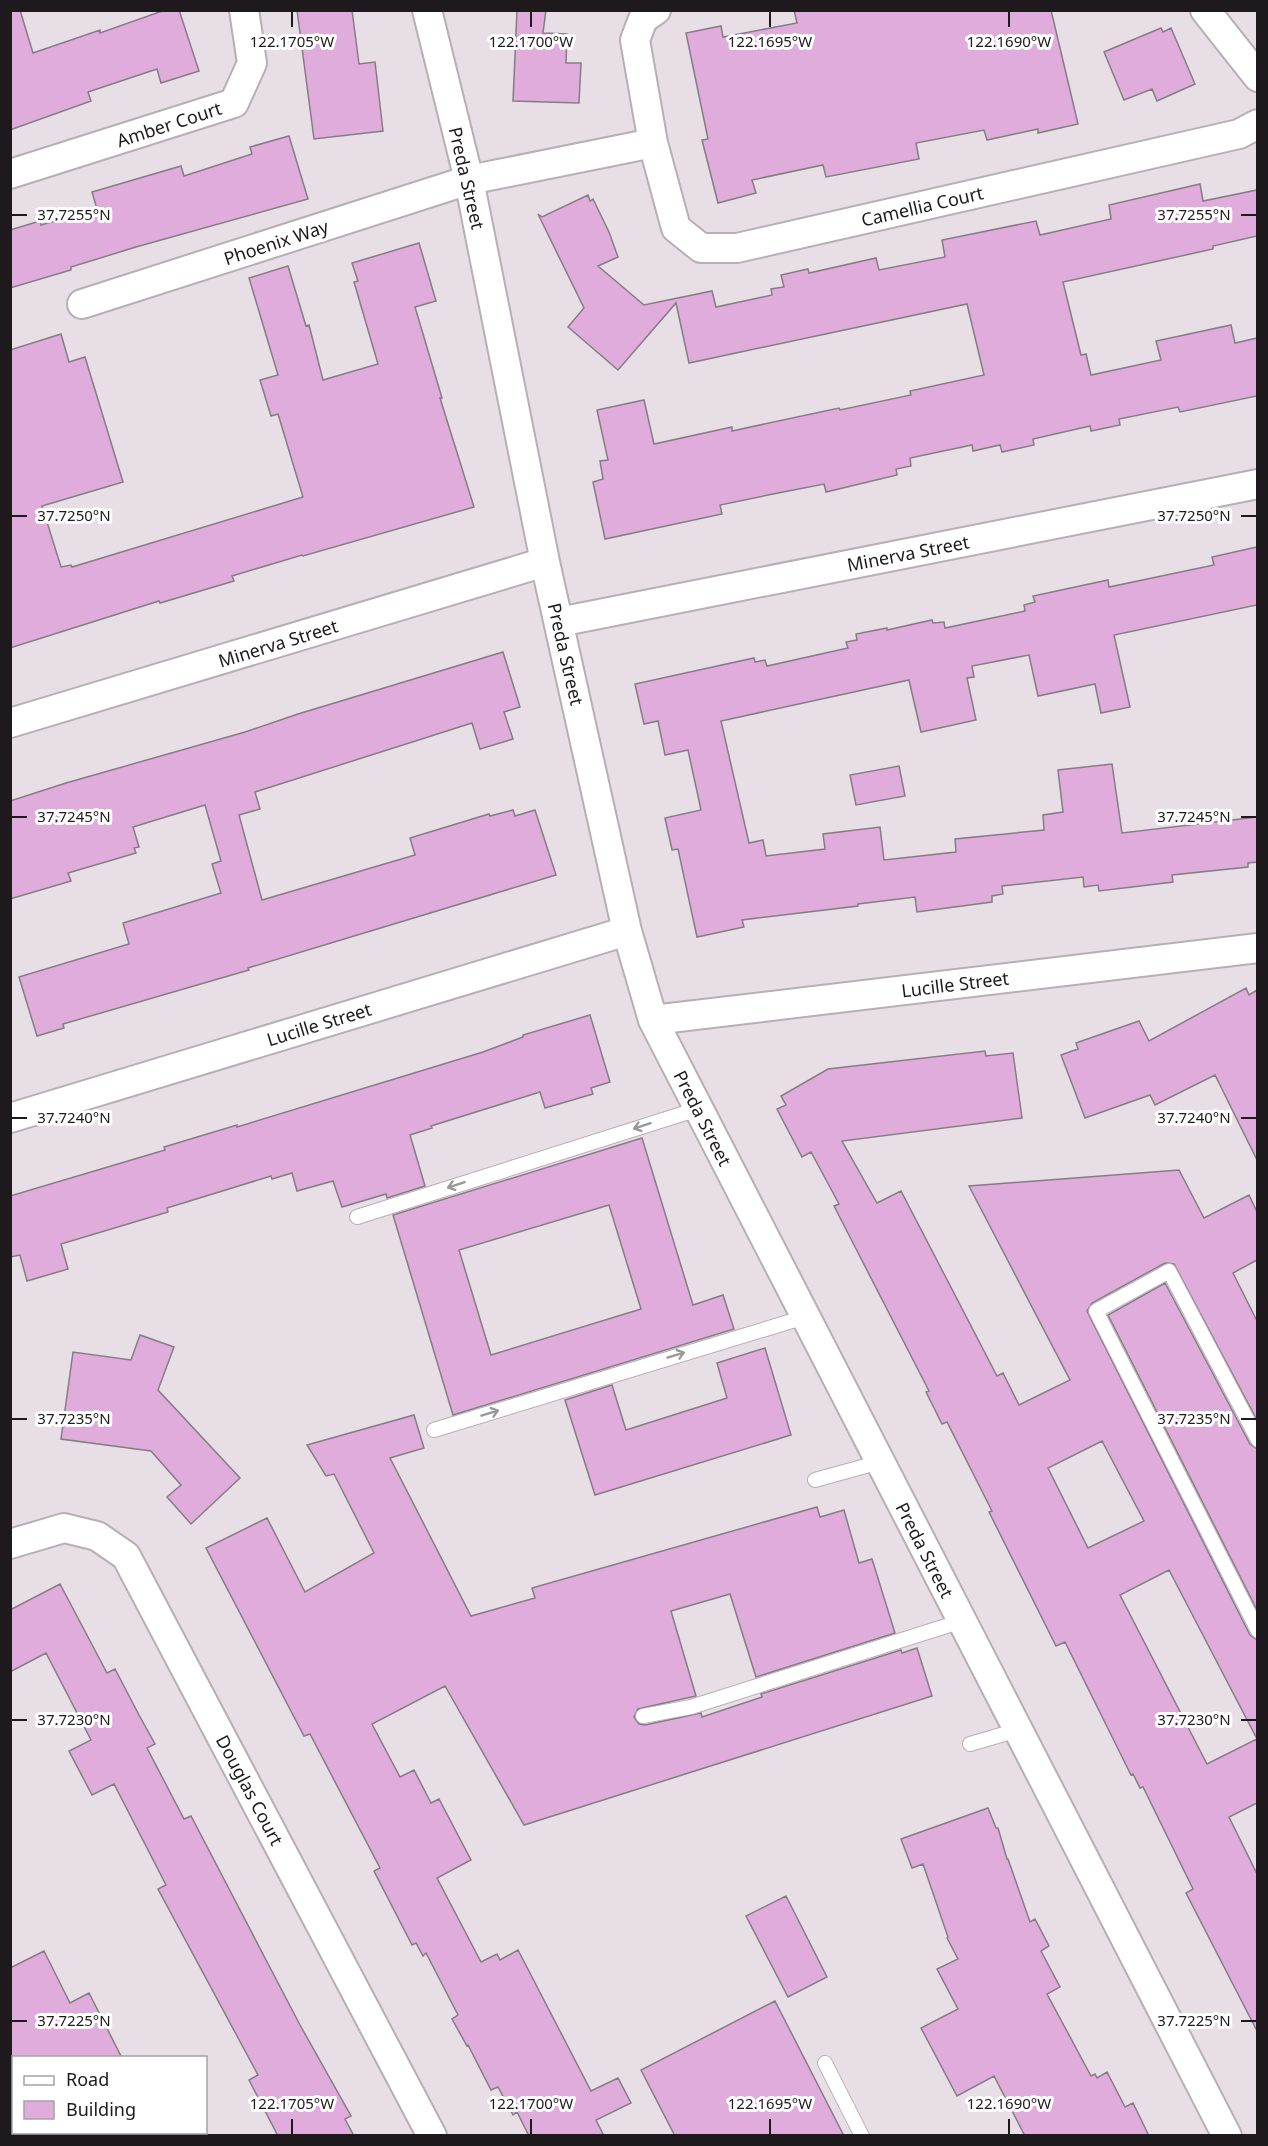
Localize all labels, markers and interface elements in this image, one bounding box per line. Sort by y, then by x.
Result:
text: 122.1705°W [250,31,334,51]
text: 122.1700°W [489,31,573,51]
text: 122.1695°W [728,31,812,51]
text: 122.1690°W [967,31,1051,51]
street label: Amber Court [113,96,225,152]
street label: Preda Street [444,125,491,232]
street label: Camellia Court [859,180,986,232]
text: 37.7255°N [37,204,111,224]
text: 37.7255°N [1157,204,1231,224]
street label: Phoenix Way [221,214,332,270]
text: 37.7250°N [37,505,111,525]
text: 37.7250°N [1157,505,1231,525]
street label: Minerva Street [845,529,972,577]
street label: Preda Street [543,601,590,708]
street label: Minerva Street [215,613,341,673]
text: 37.7245°N [37,806,111,826]
text: 37.7245°N [1157,806,1231,826]
street label: Lucille Street [900,965,1011,1003]
street label: Lucille Street [264,997,375,1051]
street label: Preda Street [669,1066,738,1170]
text: 37.7240°N [37,1107,111,1127]
text: 37.7240°N [1157,1107,1231,1127]
one-way arrow [633,1122,652,1133]
one-way arrow [447,1180,466,1191]
one-way arrow [666,1349,685,1360]
one-way arrow [480,1407,499,1418]
text: 37.7235°N [37,1408,111,1428]
text: 37.7235°N [1157,1408,1231,1428]
street label: Preda Street [891,1498,960,1602]
text: 37.7230°N [37,1709,111,1729]
text: 37.7230°N [1157,1709,1231,1729]
street label: Douglas Court [211,1731,289,1850]
text: 37.7225°N [37,2010,111,2030]
text: 37.7225°N [1157,2010,1231,2030]
legend [12,2056,207,2134]
text: Road [66,2067,109,2091]
text: 122.1705°W [250,2093,334,2113]
text: 122.1700°W [489,2093,573,2113]
text: 122.1695°W [728,2093,812,2113]
text: 122.1690°W [967,2093,1051,2113]
text: Building [66,2097,136,2121]

